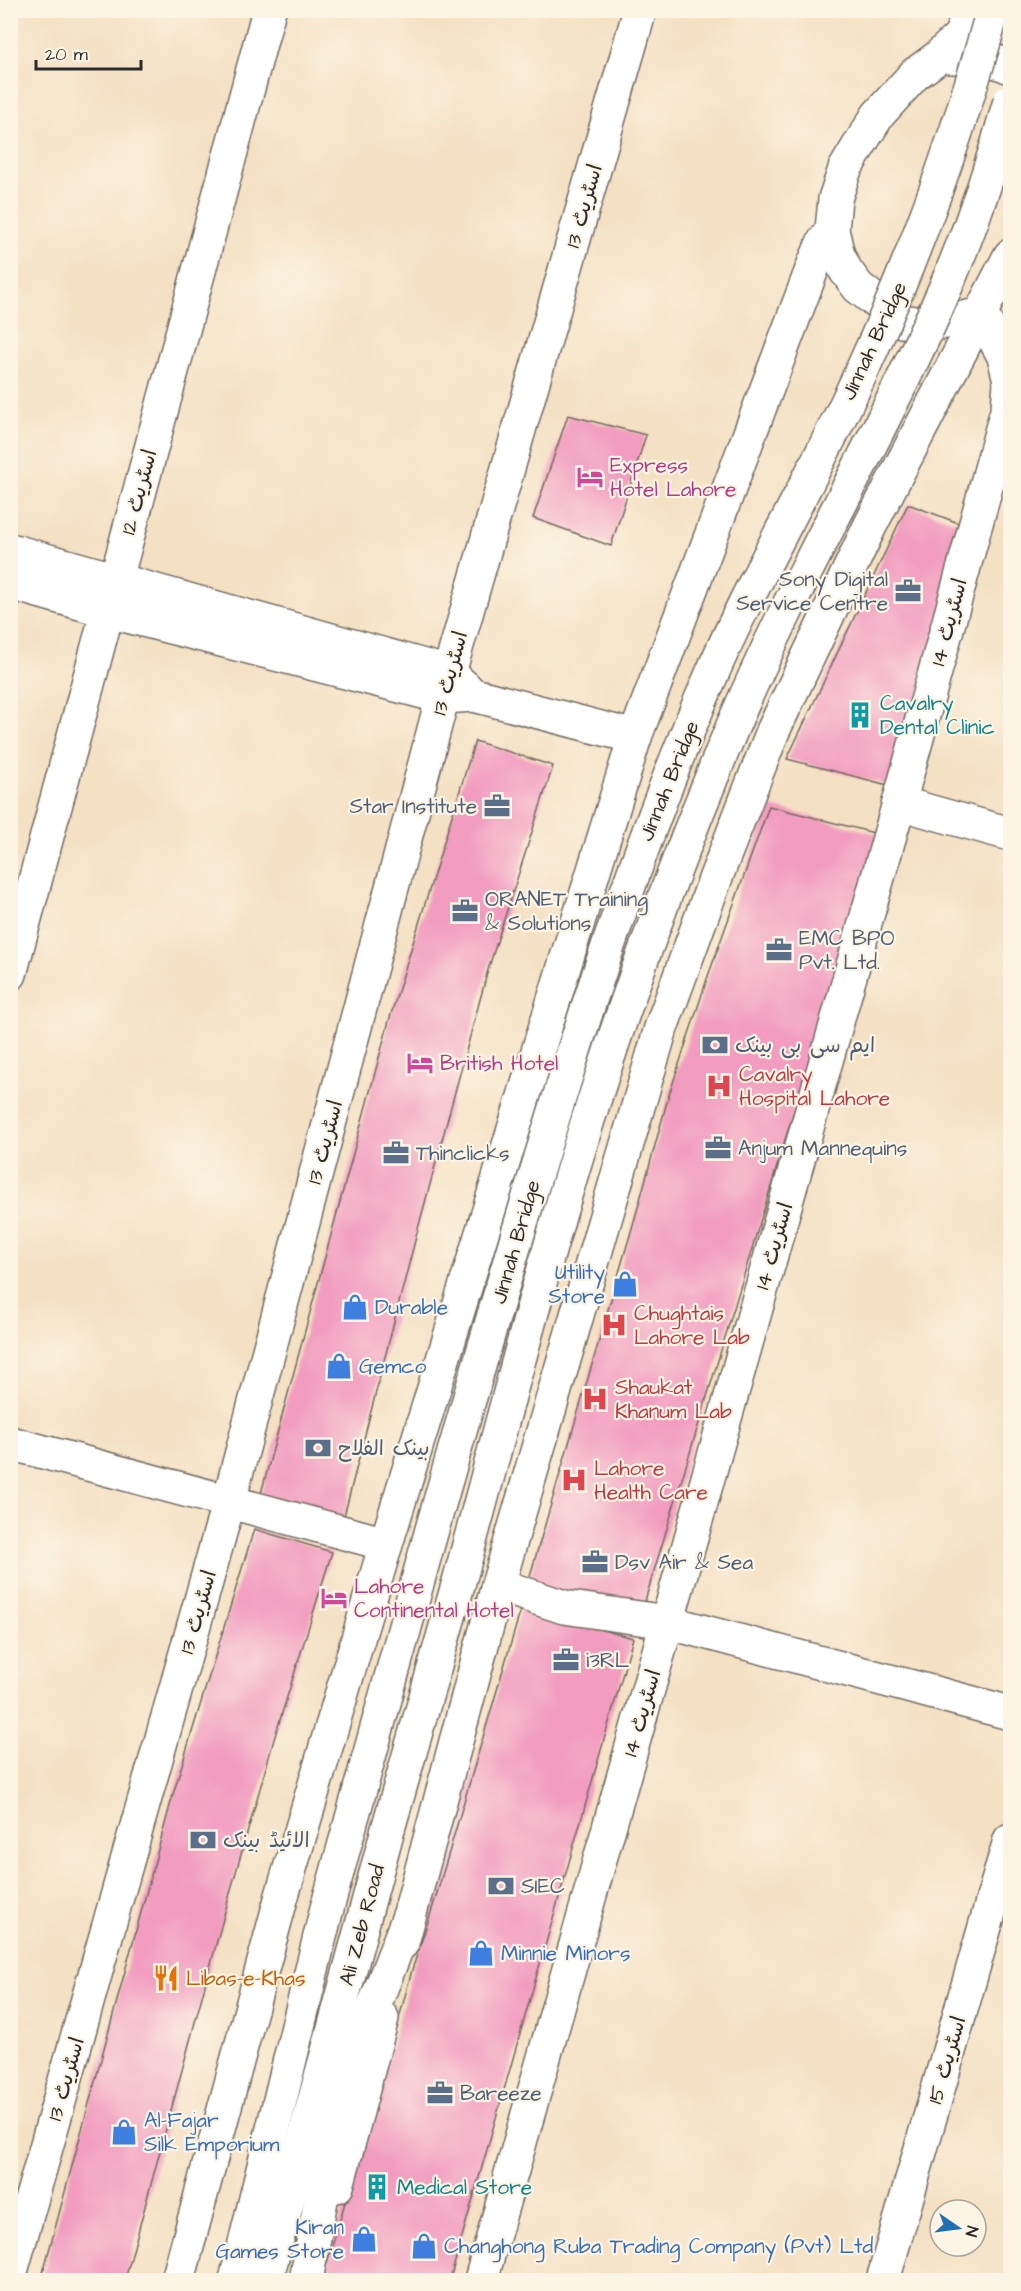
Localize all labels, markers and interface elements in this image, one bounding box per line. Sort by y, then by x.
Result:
scale bar [36,33,141,71]
text: 20 m [45,42,88,67]
street label: اسٹریٹ 13 [558,161,610,251]
street label: Jinnah Bridge [834,277,916,406]
street label: اسٹریٹ 12 [114,446,164,538]
place label: Express Hotel Lahore [610,451,736,504]
hotel icon: Express Hotel Lahore [575,462,605,492]
place label: Sony Digital Service Centre [736,565,888,618]
street label: اسٹریٹ 14 [923,575,975,669]
office icon: Sony Digital Service Centre [893,576,923,606]
street label: اسٹریٹ 13 [425,628,475,718]
place label: Cavalry Dental Clinic [880,689,995,742]
building icon: Cavalry Dental Clinic [845,700,875,730]
street label: Jinnah Bridge [632,716,708,846]
office icon: Star Institute [482,791,512,821]
place label: Star Institute [349,792,477,821]
place label: ORANET Training & Solutions [485,885,648,938]
office icon: ORANET Training & Solutions [450,896,480,926]
place label: EMC BPO Pvt. Ltd. [799,924,894,977]
office icon: EMC BPO Pvt. Ltd. [764,935,794,965]
bank icon: ایم سی بی بینک [700,1030,730,1060]
place label: ایم سی بی بینک [735,1031,875,1061]
hotel icon: British Hotel [405,1048,435,1078]
place label: British Hotel [440,1049,558,1078]
place label: Cavalry Hospital Lahore [739,1060,890,1114]
hospital icon: Cavalry Hospital Lahore [704,1071,734,1101]
street label: اسٹریٹ 13 [300,1097,350,1187]
office icon: Anjum Mannequins [703,1133,733,1163]
place label: Anjum Mannequins [738,1134,907,1163]
office icon: Thinclicks [381,1138,411,1168]
place label: Thinclicks [416,1139,510,1168]
street label: Jinnah Bridge [484,1177,549,1308]
street label: اسٹریٹ 14 [748,1199,800,1293]
place label: Utility Store [548,1258,605,1311]
shop icon: Utility Store [610,1269,640,1299]
shop icon: Durable [340,1292,370,1322]
place label: Durable [375,1293,448,1322]
place label: Chughtais Lahore Lab [634,1299,750,1352]
hospital icon: Chughtais Lahore Lab [599,1310,629,1340]
shop icon: Gemco [324,1351,354,1381]
place label: Gemco [359,1352,427,1381]
place label: Shaukat Khanum Lab [615,1373,732,1426]
hospital icon: Shaukat Khanum Lab [580,1384,610,1414]
bank icon: بینک الفلاح [303,1433,333,1463]
place label: بینک الفلاح [338,1434,430,1463]
place label: Lahore Health Care [594,1454,708,1507]
hospital icon: Lahore Health Care [559,1465,589,1495]
office icon: Dsv Air & Sea [580,1547,610,1577]
place label: Dsv Air & Sea [615,1548,753,1577]
street label: اسٹریٹ 13 [172,1567,224,1657]
place label: Lahore Continental Hotel [354,1572,514,1625]
hotel icon: Lahore Continental Hotel [319,1583,349,1613]
office icon: i3RL [551,1645,581,1675]
place label: i3RL [586,1646,630,1675]
street label: اسٹریٹ 14 [616,1666,668,1760]
bank icon: الائیڈ بینک [188,1825,218,1855]
place label: الائیڈ بینک [223,1826,310,1855]
street label: Ali Zeb Road [332,1861,392,1989]
bank icon: SIEC [486,1871,516,1901]
place label: SIEC [521,1872,565,1901]
shop icon: Minnie Minors [466,1938,496,1968]
place label: Minnie Minors [501,1939,631,1968]
restaurant icon: Libas-e-Khas [151,1963,181,1993]
place label: Libas-e-Khas [186,1964,305,1993]
street label: اسٹریٹ 15 [921,2013,973,2107]
street label: اسٹریٹ 13 [40,2034,92,2124]
office icon: Bareeze [425,2078,455,2108]
place label: Bareeze [460,2079,542,2108]
place label: Al-Fajar Silk Emporium [144,2106,280,2160]
shop icon: Al-Fajar Silk Emporium [109,2117,139,2147]
building icon: Medical Store [362,2172,392,2202]
place label: Medical Store [397,2173,532,2202]
north arrow [928,2198,988,2258]
place label: Kiran Games Store [215,2213,344,2266]
shop icon: Kiran Games Store [349,2224,379,2254]
text: N [960,2224,983,2239]
shop icon: Changhong Ruba Trading Company (Pvt) Ltd [409,2231,439,2261]
place label: Changhong Ruba Trading Company (Pvt) Ltd [444,2232,873,2263]

